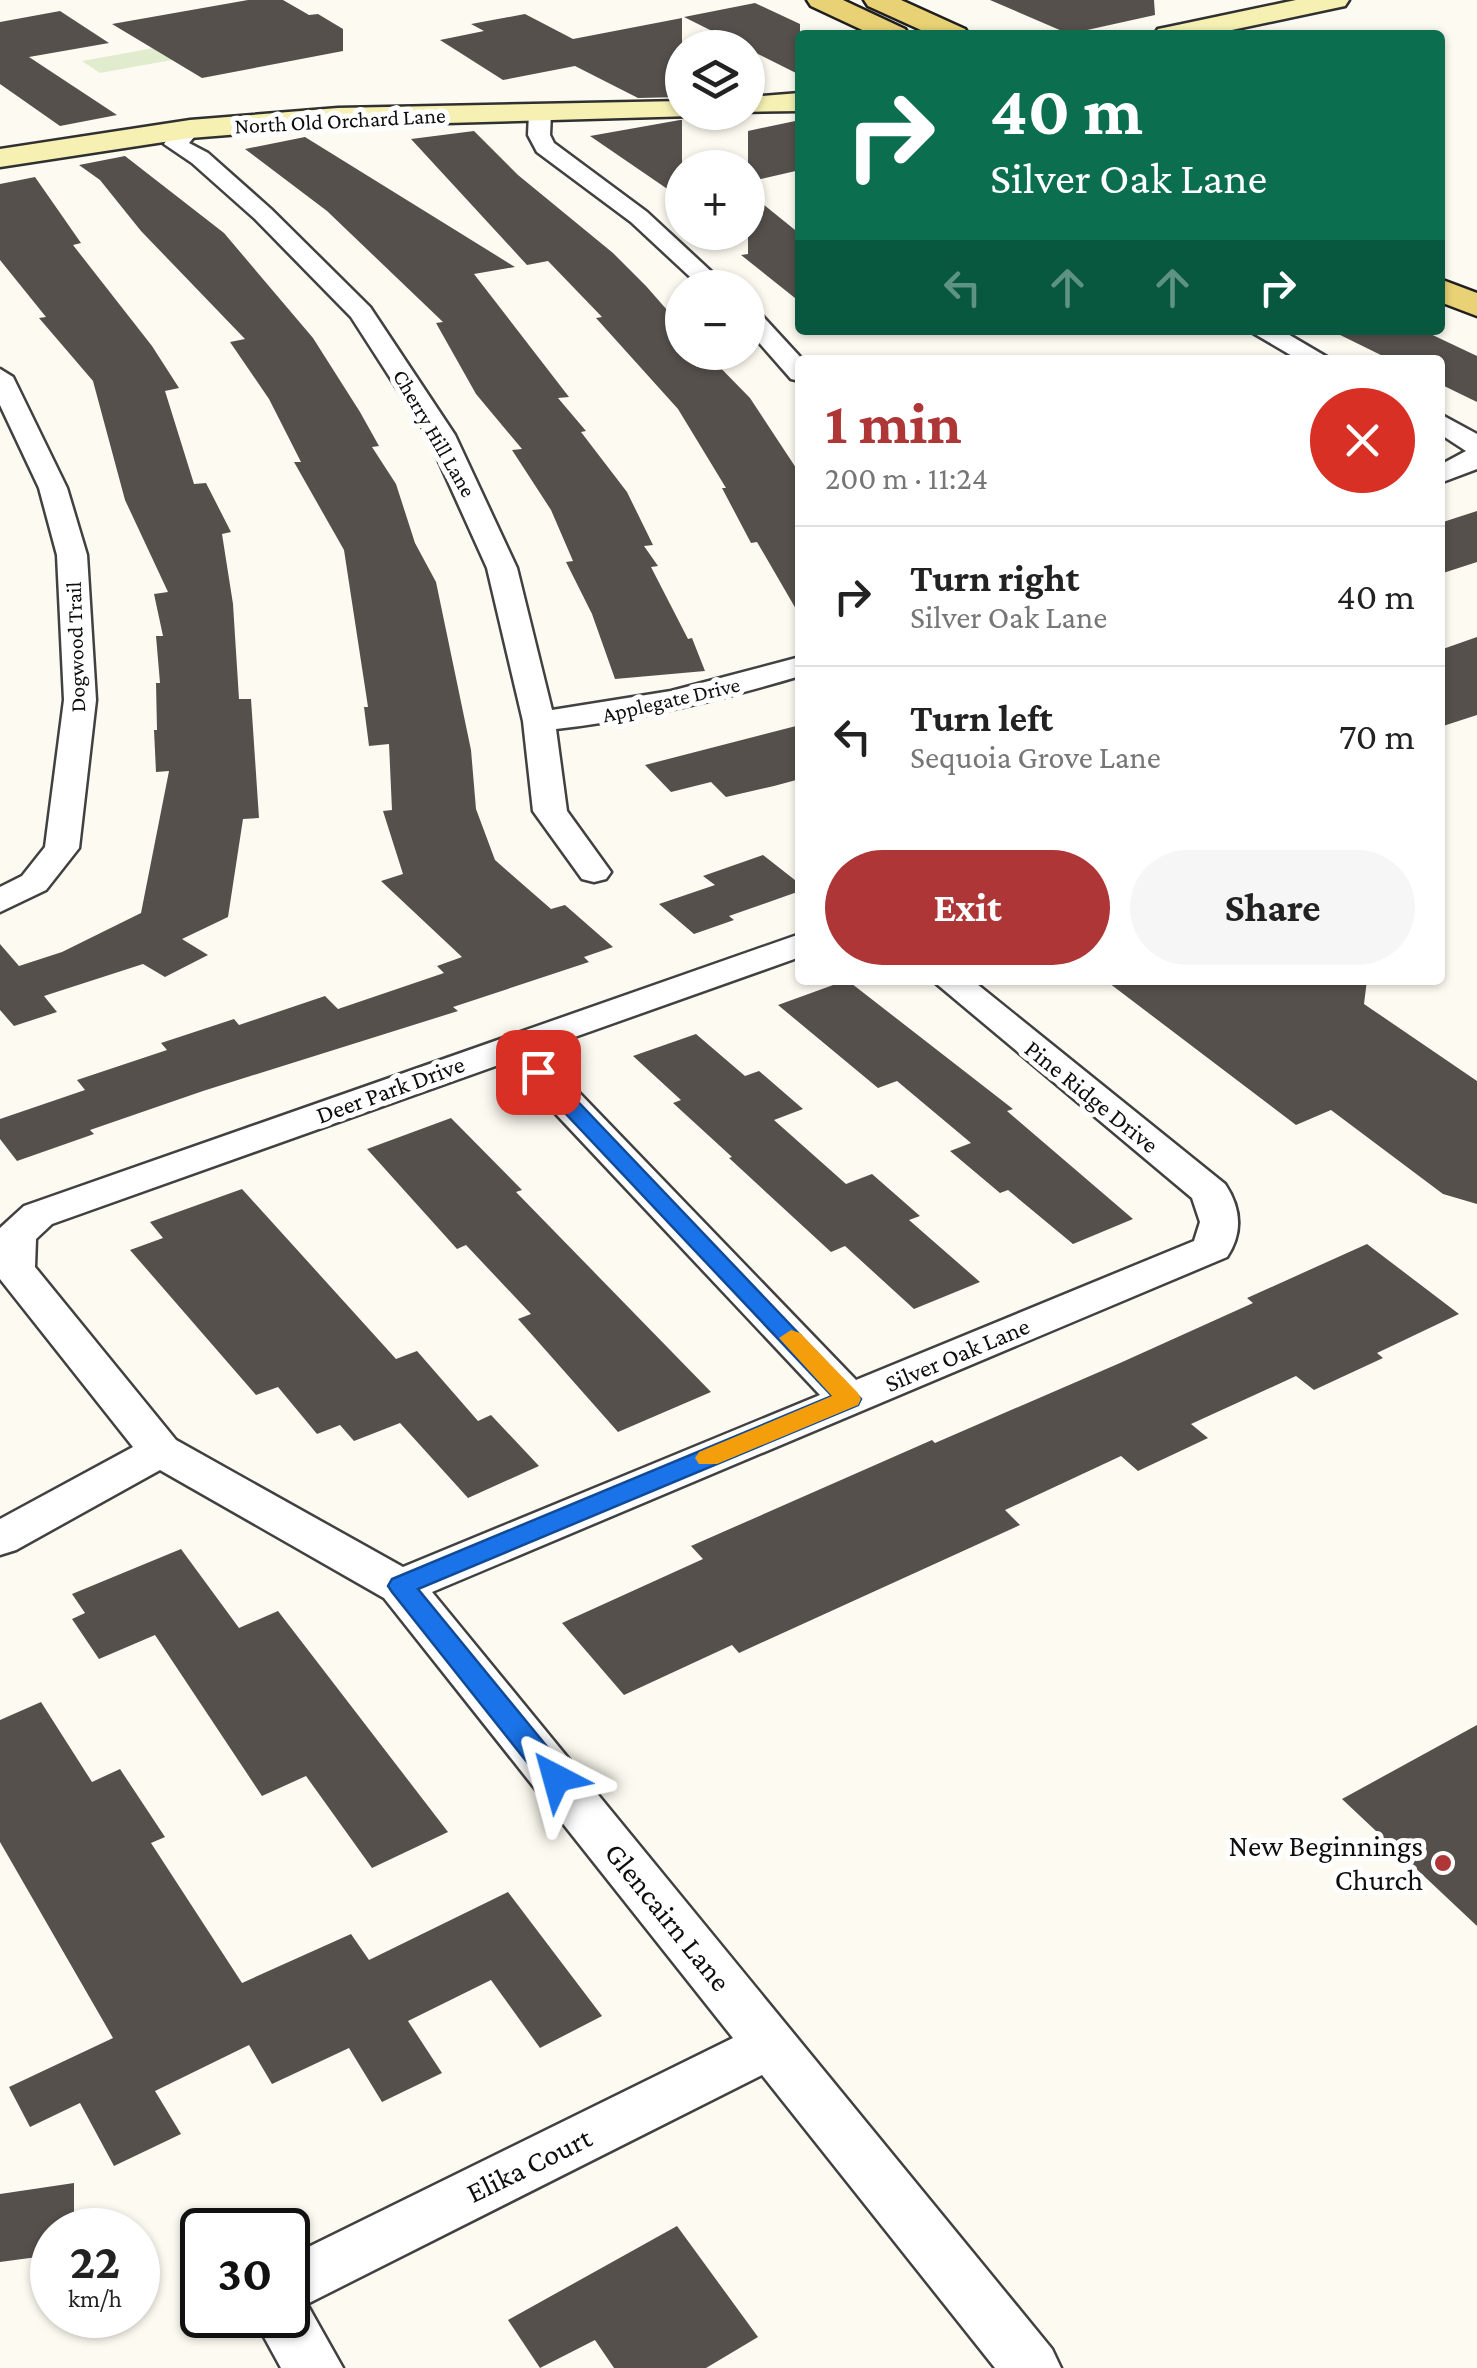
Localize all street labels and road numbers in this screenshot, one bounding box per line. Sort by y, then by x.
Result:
street label: North Old Orchard Lane [234,102,446,139]
street label: Cherry Hill Lane [388,365,481,501]
street label: Dogwood Trail [61,581,90,713]
street label: Applegate Drive [600,672,742,727]
street label: Pine Ridge Drive [1019,1034,1164,1159]
street label: Deer Park Drive [312,1050,468,1129]
street label: Silver Oak Lane [881,1312,1033,1397]
street label: Glencairn Lane [599,1836,738,1997]
street label: Elika Court [461,2120,597,2209]

